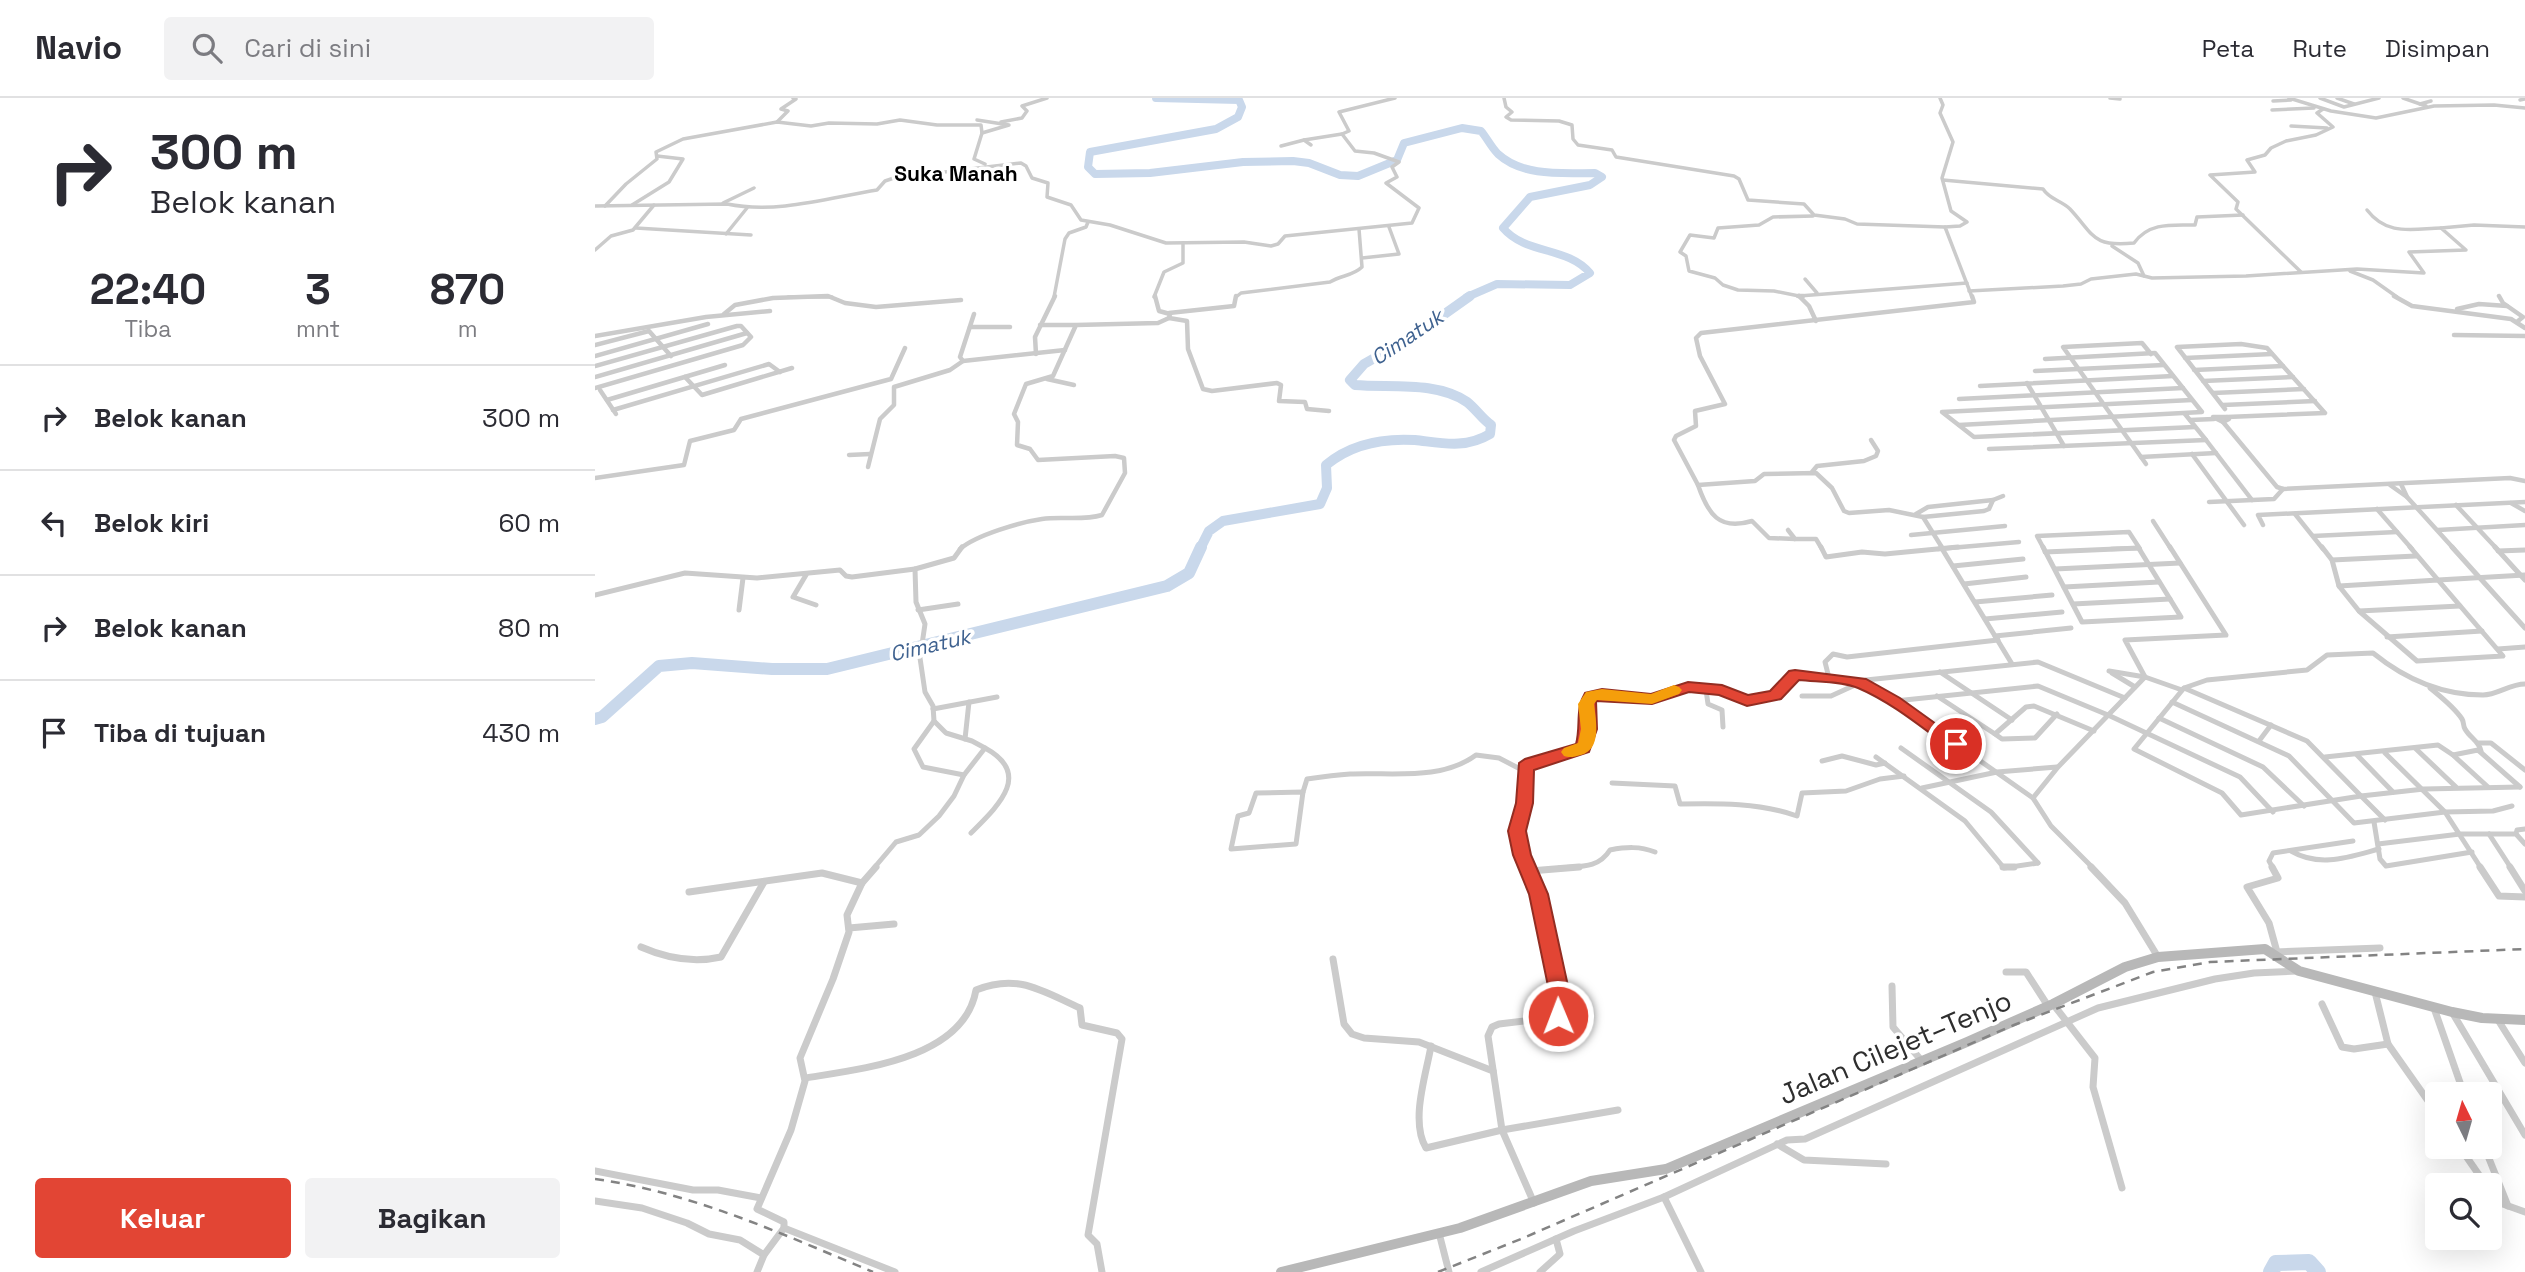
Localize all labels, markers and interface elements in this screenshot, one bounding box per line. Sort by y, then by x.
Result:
search box [164,17,654,80]
text: Navio [35,27,122,69]
icon: search [188,29,226,67]
text: Cari di sini [244,31,371,65]
text: Peta [2202,33,2254,64]
text: Rute [2292,33,2347,64]
text: Disimpan [2385,33,2490,64]
text: 300 m [150,121,298,183]
icon: right [35,126,126,217]
district label: Suka Manah [894,160,1018,187]
text: Belok kanan [150,182,336,222]
text: 22:40 [90,263,206,316]
text: 3 [305,263,331,316]
text: 870 [430,263,505,316]
water label: Cimatuk [1365,301,1451,371]
text: Tiba [125,314,172,344]
text: mnt [296,314,340,344]
text: m [458,314,477,344]
icon: right [35,399,73,437]
text: Belok kanan [94,401,247,435]
text: 300 m [482,401,560,435]
icon: left [35,504,73,542]
text: Belok kiri [94,506,209,540]
text: 60 m [498,506,560,540]
icon: right [35,609,73,647]
text: Belok kanan [94,611,247,645]
text: 80 m [498,611,560,645]
water label: Cimatuk [887,622,976,667]
icon: arrive [35,714,73,752]
pin [1926,714,1986,774]
text: Tiba di tujuan [94,716,266,750]
text: 430 m [482,716,560,750]
icon: arrive [1937,725,1975,763]
position arrow [1521,979,1595,1053]
street label: Jalan Cilejet–Tenjo [1773,982,2017,1112]
north arrow [2425,1082,2503,1158]
map controls [2425,1082,2502,1250]
button: search [2425,1173,2502,1250]
button: Keluar [35,1178,291,1258]
button: Bagikan [305,1178,560,1258]

